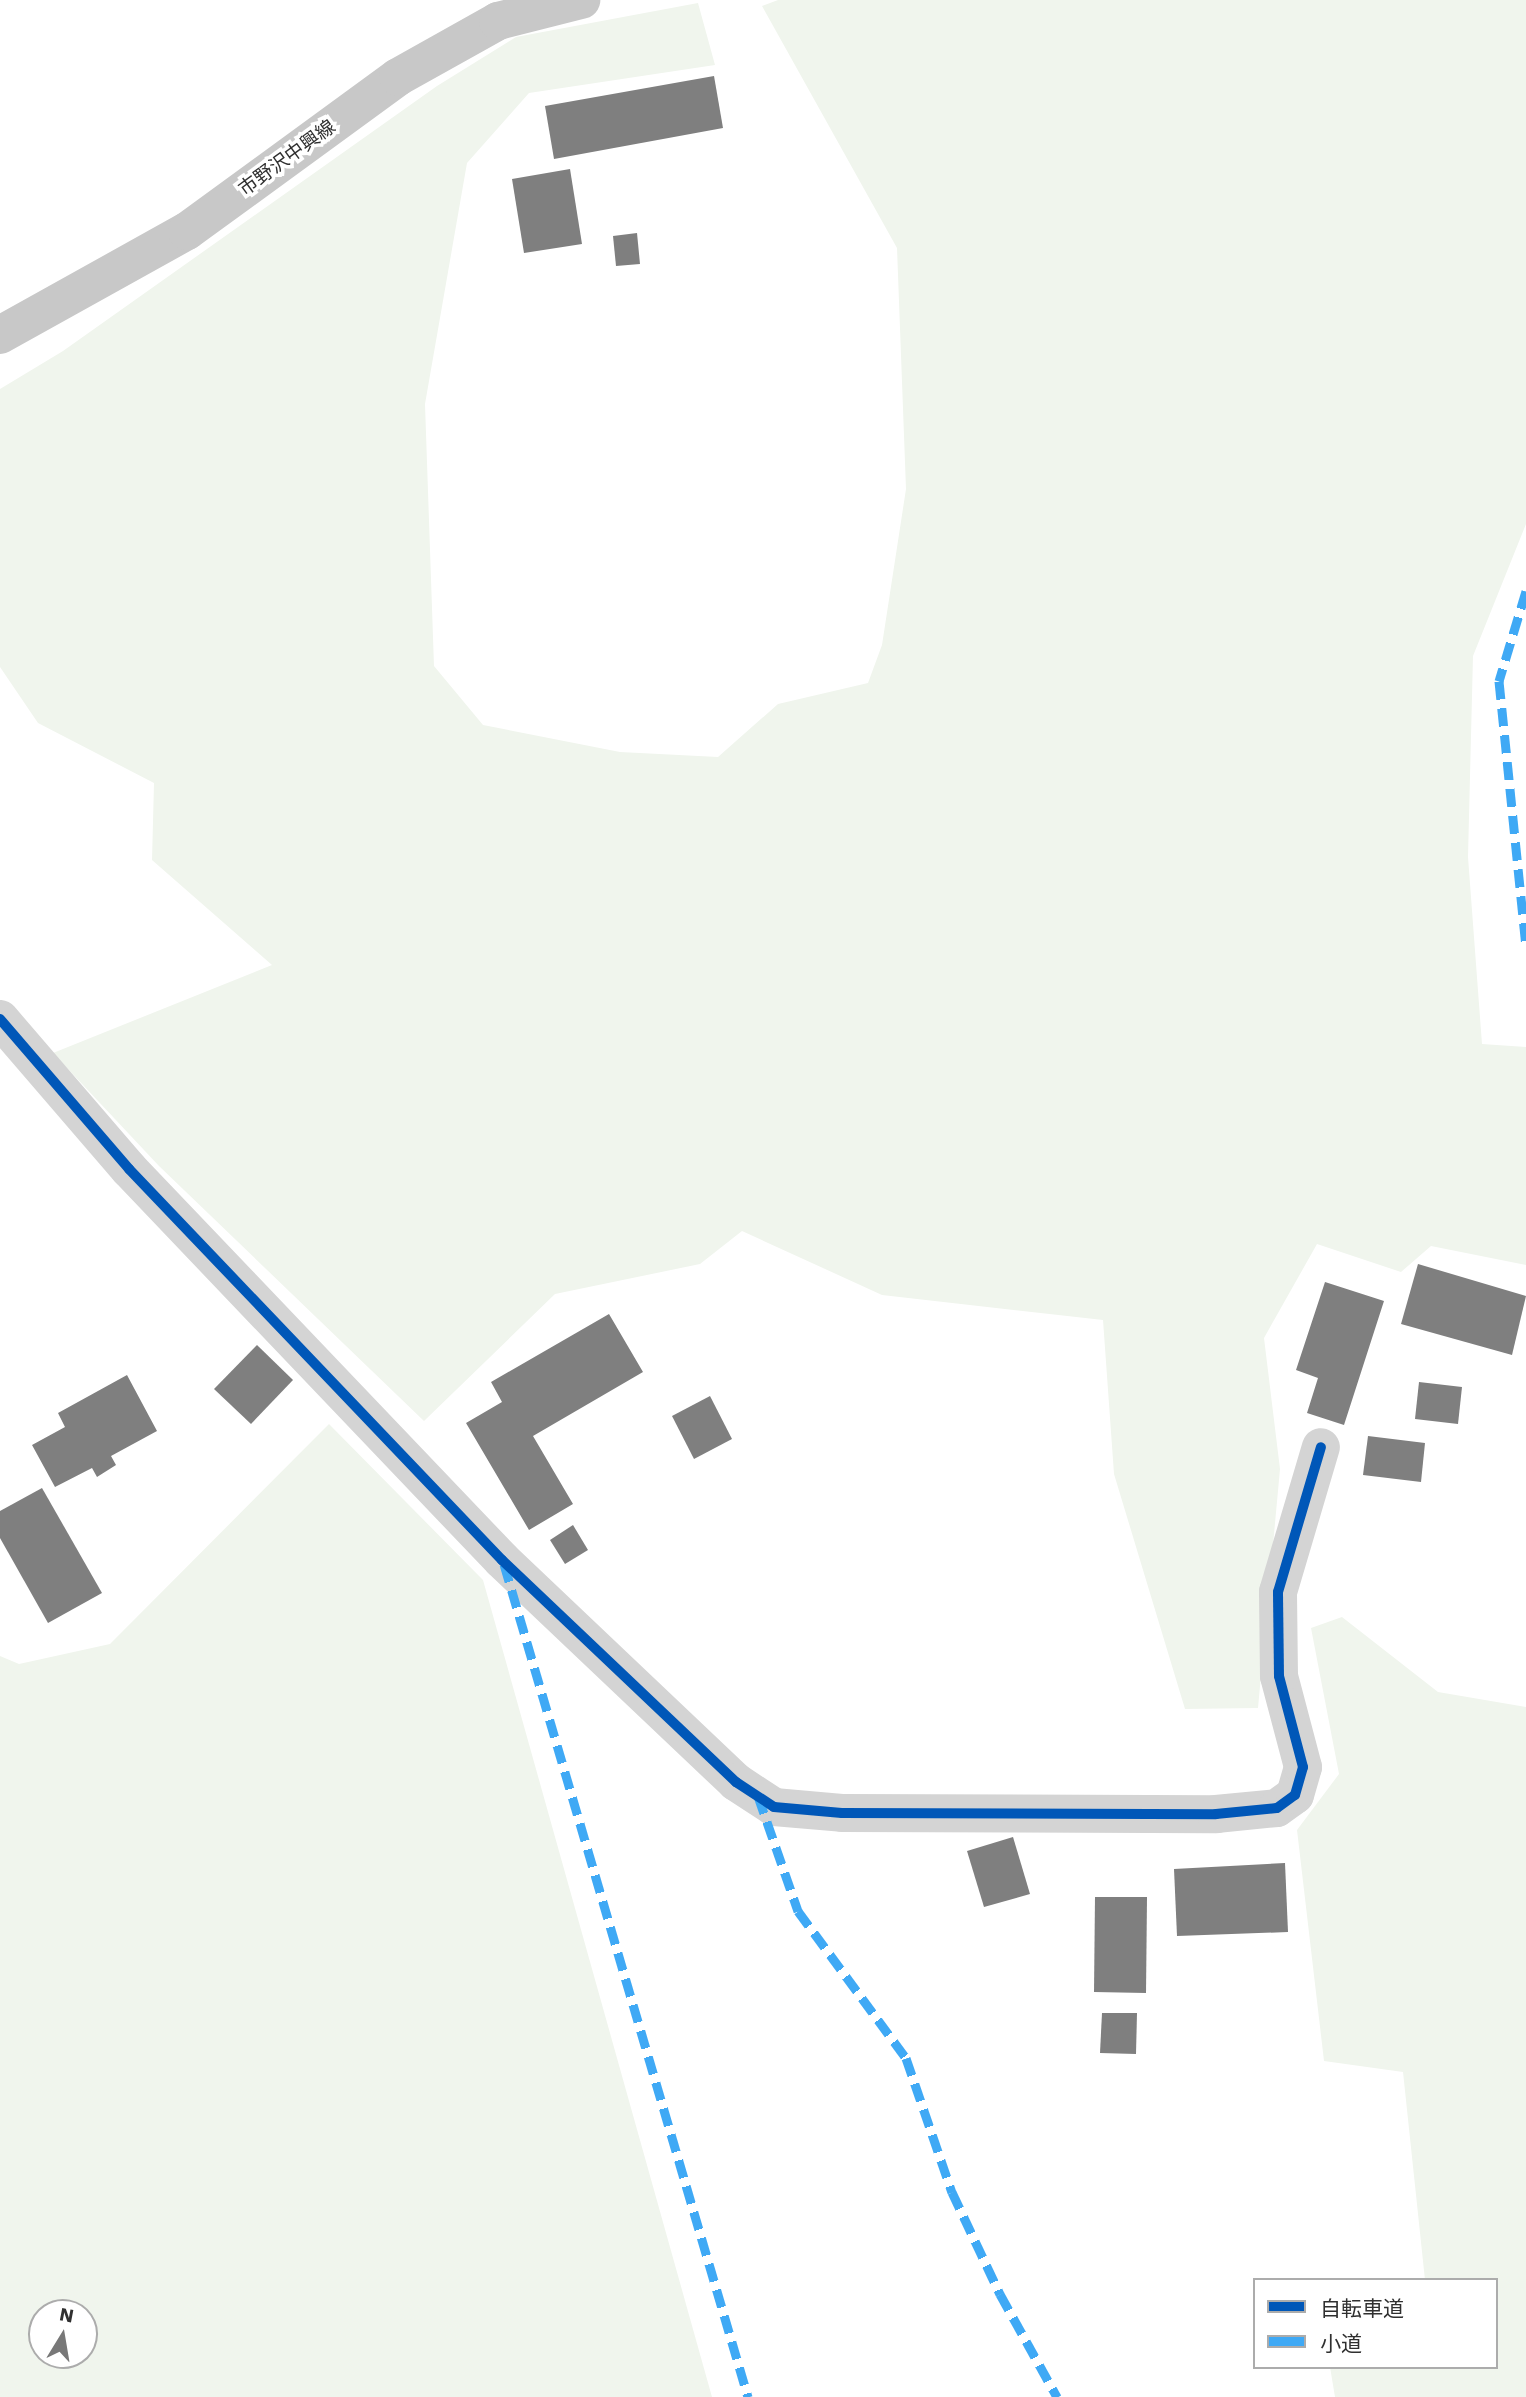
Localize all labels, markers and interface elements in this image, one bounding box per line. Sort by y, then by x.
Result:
street label: 市野沢中興線 [234,115,340,201]
legend [1253,2278,1498,2369]
text: 自転車道 [1320,2296,1404,2321]
north arrow [28,2299,98,2369]
text: N [58,2302,76,2327]
text: 小道 [1320,2331,1362,2356]

